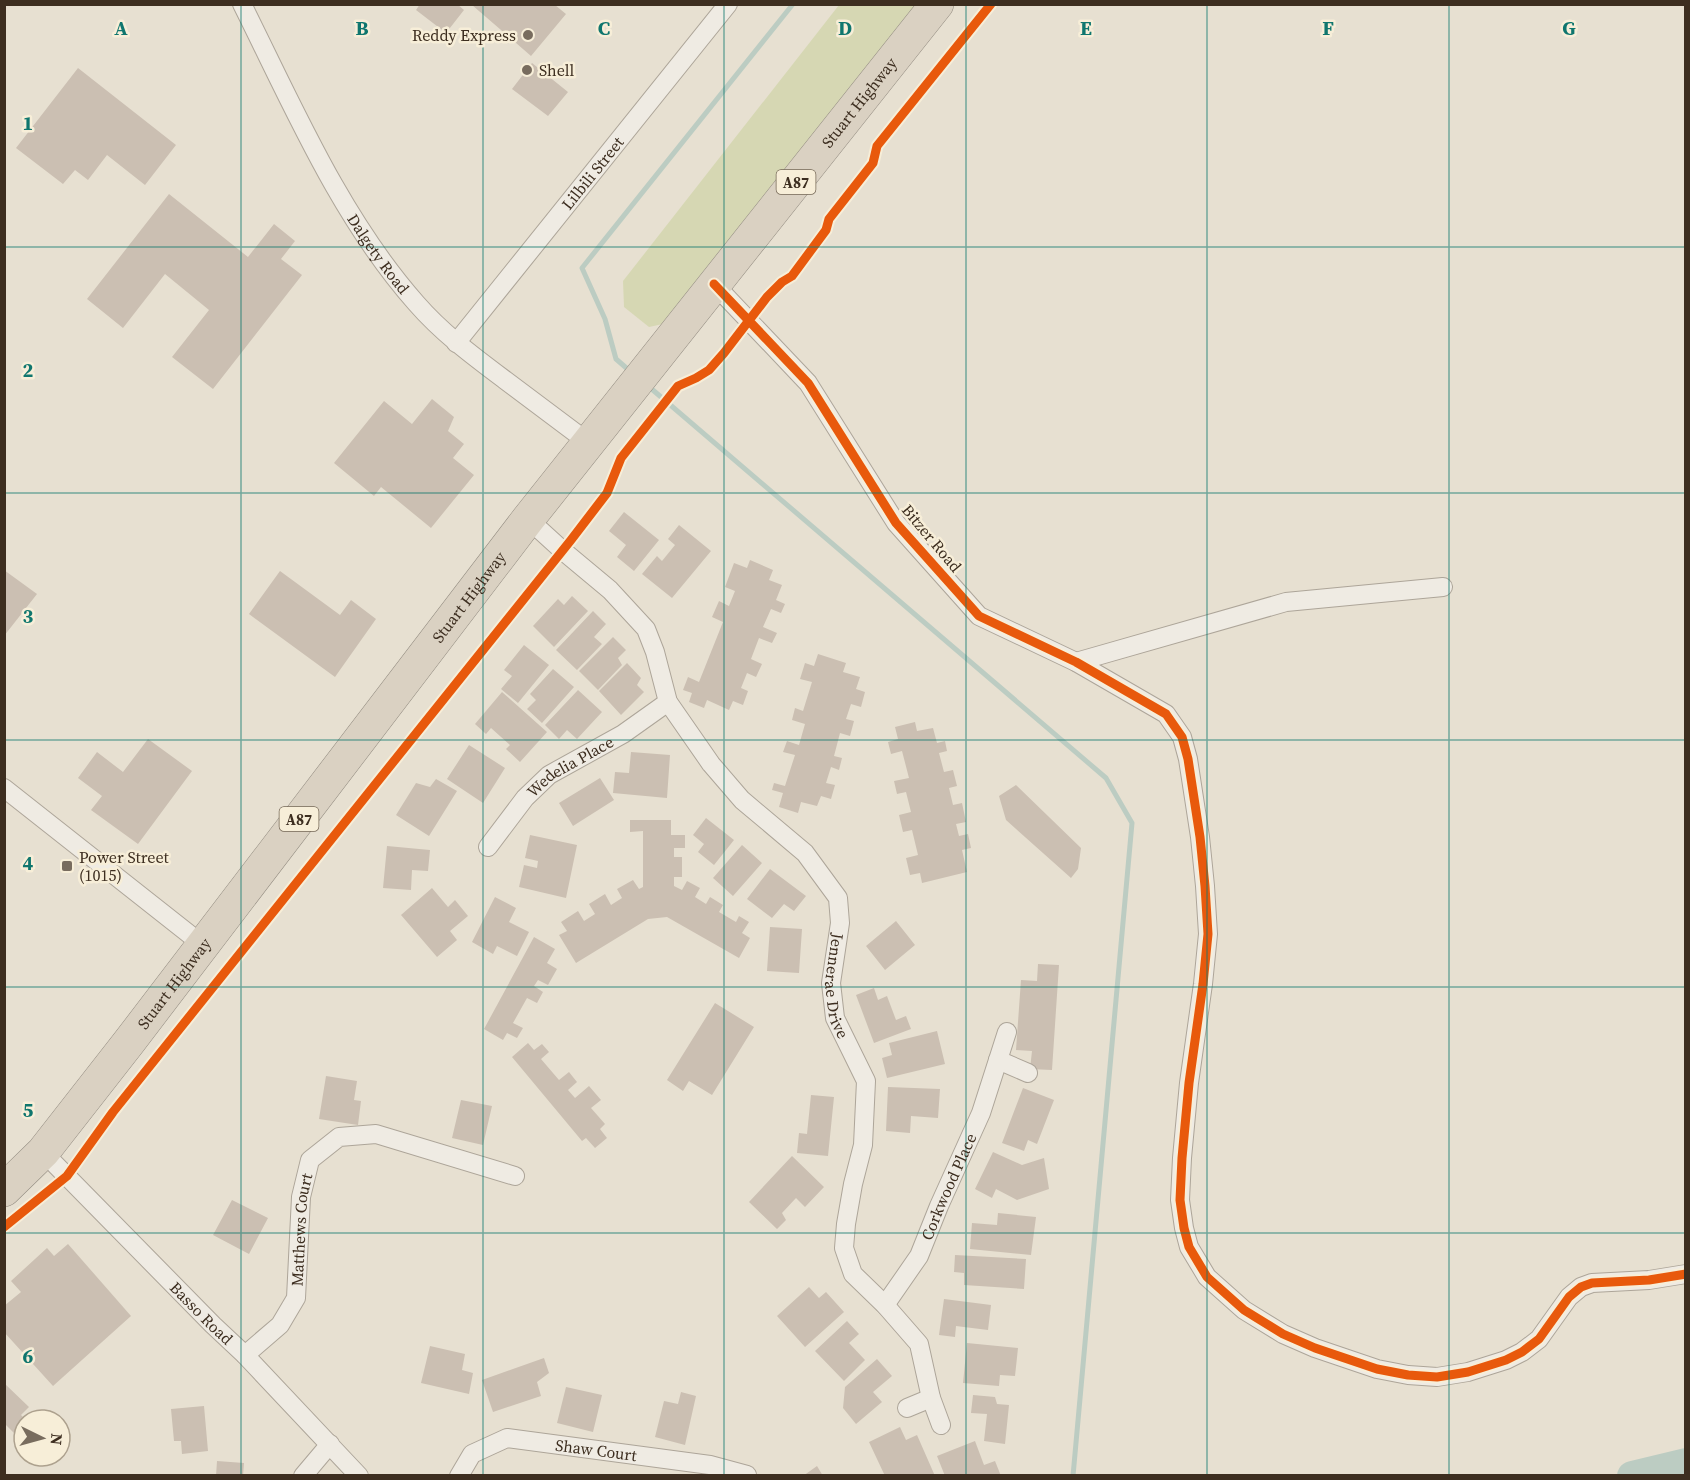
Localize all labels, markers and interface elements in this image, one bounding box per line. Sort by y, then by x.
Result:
text: A [114,14,128,42]
text: B [355,14,369,42]
text: C [598,14,610,42]
text: D [838,14,852,42]
text: E [1080,14,1092,42]
text: F [1322,14,1334,42]
text: G [1562,14,1576,42]
place label: Reddy Express [412,24,516,46]
marker: Reddy Express [521,28,535,42]
street label: Stuart Highway [816,52,902,152]
place label: Shell [539,59,574,81]
marker: Shell [520,63,534,77]
text: 1 [23,109,33,137]
street label: Lilbili Street [556,131,629,214]
road number: A87 [776,170,816,194]
street label: Dalgety Road [342,209,415,299]
text: 2 [23,356,34,384]
street label: Bitzer Road [897,499,967,577]
street label: Stuart Highway [427,546,511,647]
text: 3 [23,602,34,630]
street label: Wedelia Place [522,731,617,802]
road number: A87 [280,807,318,831]
place label: Power Street (1015) [79,846,170,886]
text: 4 [23,849,34,877]
marker: Power Street (1015) [60,859,74,873]
street label: Jennerae Drive [820,931,854,1042]
street label: Stuart Highway [132,932,216,1033]
text: 5 [23,1096,34,1124]
street label: Corkwood Place [915,1130,981,1243]
street label: Matthews Court [286,1170,318,1287]
street label: Basso Road [165,1277,238,1349]
text: 6 [23,1342,34,1370]
north arrow [12,1408,72,1468]
text: N [45,1433,68,1446]
street label: Shaw Court [554,1434,639,1466]

